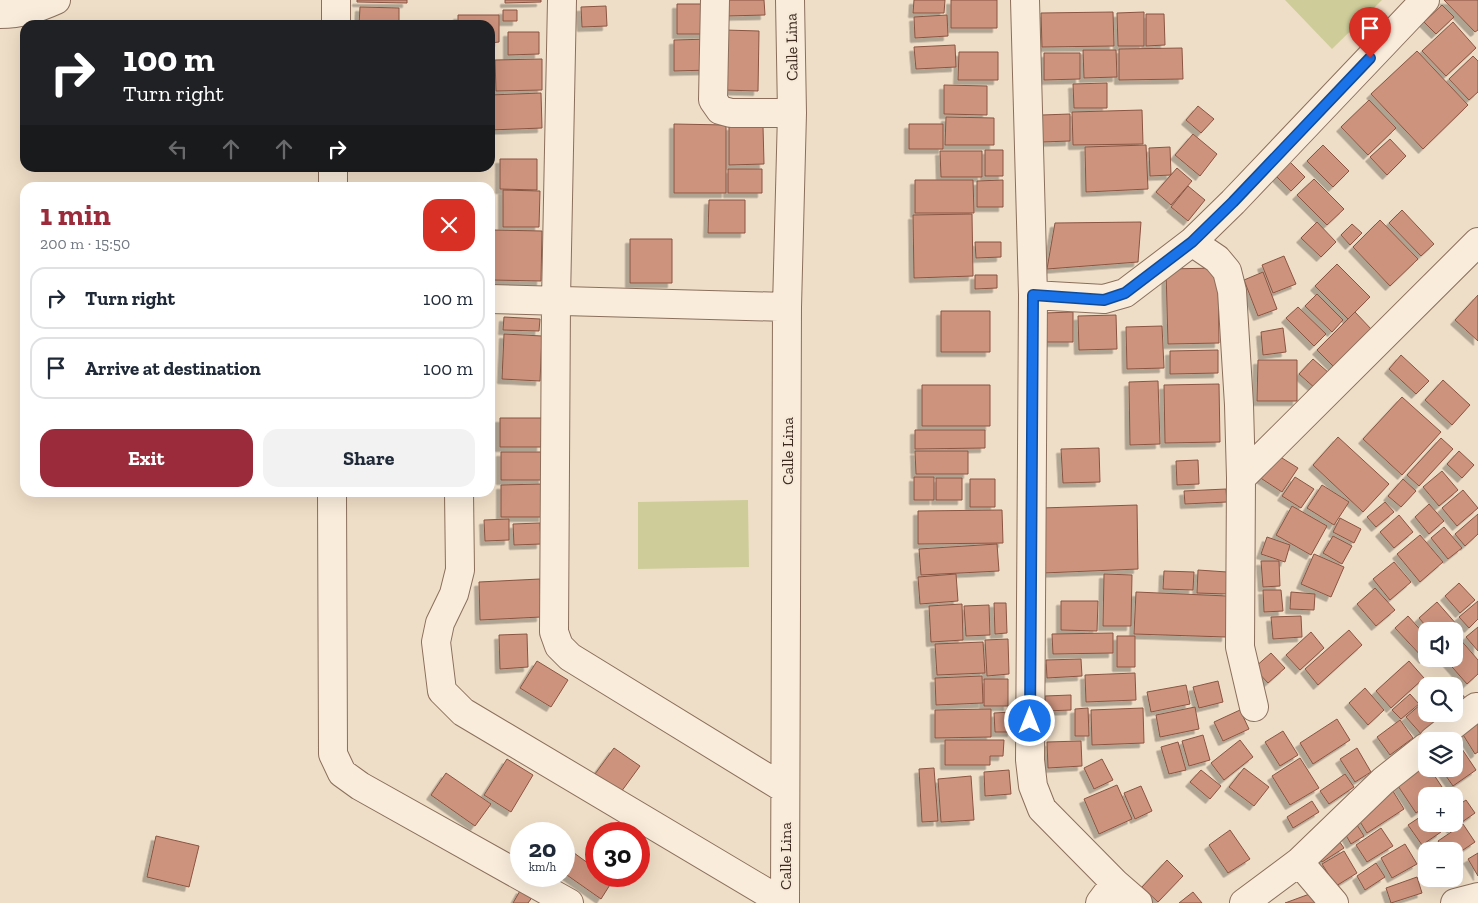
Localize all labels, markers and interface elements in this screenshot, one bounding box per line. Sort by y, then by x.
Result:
pin [1349,7,1391,58]
street label: Calle Lina [781,13,802,81]
icon: arrive [1356,14,1384,42]
text: 100 m [123,38,215,80]
icon: right [40,40,105,105]
text: Turn right [123,80,224,107]
icon: left [164,135,192,163]
icon: ahead [217,135,245,163]
icon: ahead [270,135,298,163]
icon: right [323,135,351,163]
text: 1 min [40,197,111,233]
button: close [423,199,475,251]
text: 200 m · 15:50 [40,234,130,253]
icon: right [42,284,70,312]
text: Turn right [85,287,175,310]
text: 100 m [423,287,473,310]
icon: arrive [42,354,70,382]
text: Arrive at destination [85,357,261,380]
text: 100 m [423,357,473,380]
street label: Calle Lina [778,417,797,485]
button: Exit [40,429,253,487]
button: Share [263,429,475,487]
map controls [1418,622,1463,887]
button: sound [1418,622,1463,667]
button: search [1418,677,1463,722]
position arrow [1003,694,1055,746]
button: layers [1418,732,1463,777]
button: + [1418,787,1463,832]
speed limit sign: 30 [585,822,650,887]
street label: Calle Lina [776,822,795,890]
text: 20 [529,833,556,863]
button: − [1418,842,1463,887]
text: km/h [529,860,556,874]

